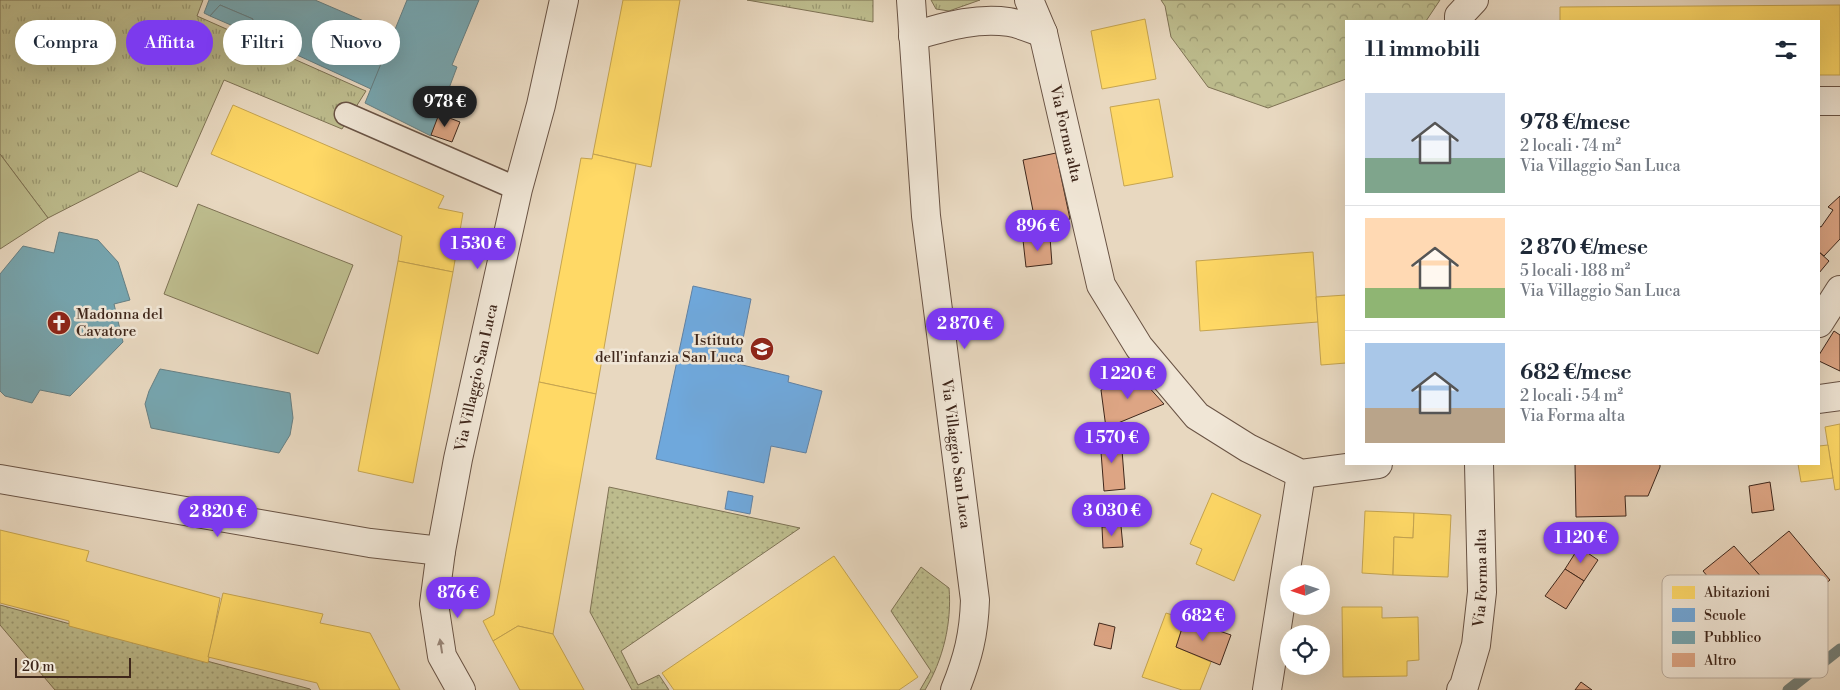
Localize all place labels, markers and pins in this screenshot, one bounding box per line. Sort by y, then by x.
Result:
pin: 978 € [410,86,480,128]
pin: 896 € [1003,210,1073,252]
pin: 1 530 € [432,228,524,270]
place label: Madonna del Cavatore [76,305,163,341]
pin: 2 870 € [919,308,1011,350]
church icon: Madonna del Cavatore [46,310,72,336]
place label: Istituto dell'infanzia San Luca [595,331,744,367]
school or university icon: Istituto dell'infanzia San Luca [749,336,775,362]
pin: 1 220 € [1082,358,1174,400]
pin: 1 570 € [1066,422,1158,464]
pin: 3 030 € [1066,494,1158,537]
pin: 2 820 € [172,496,264,538]
pin: 1 120 € [1535,522,1627,564]
pin: 876 € [423,576,493,619]
pin: 682 € [1168,600,1238,642]

